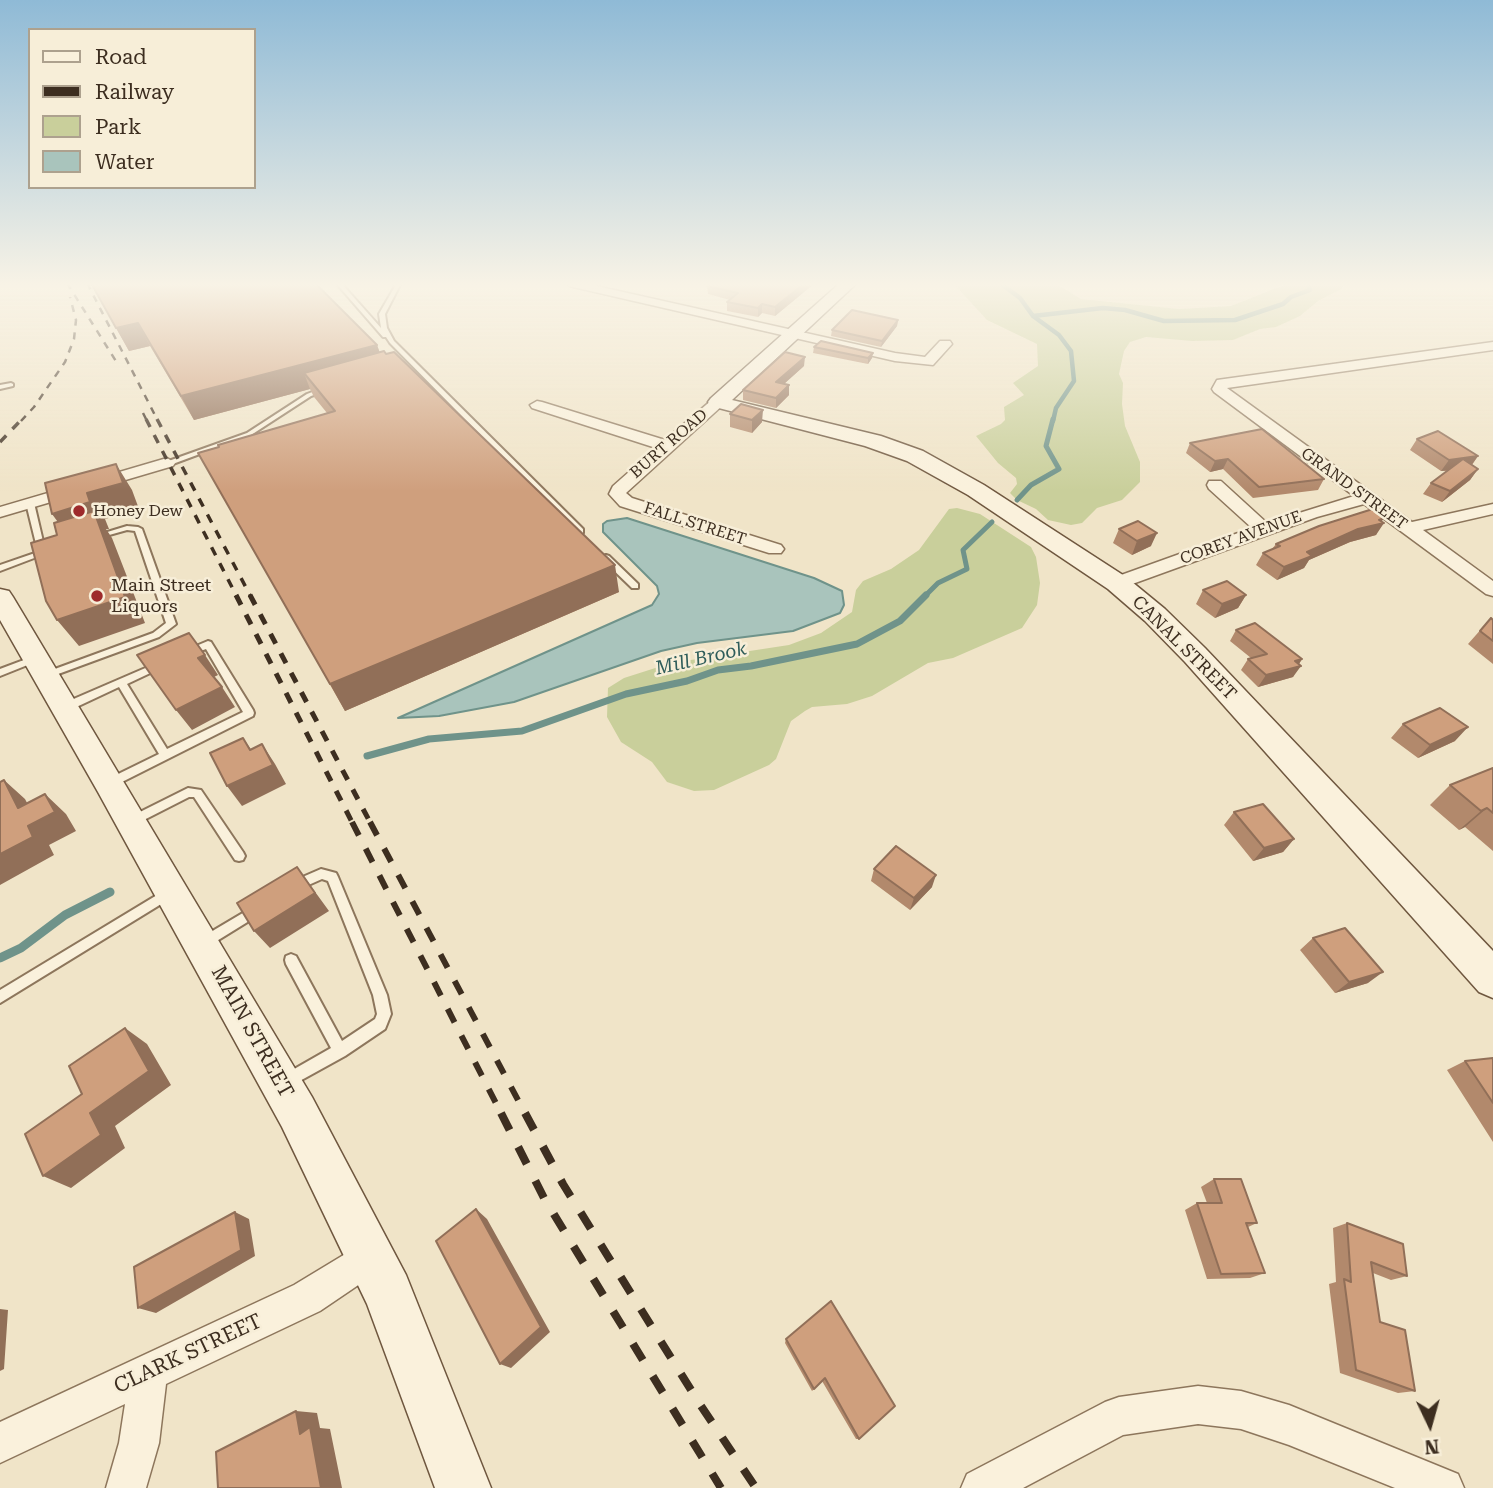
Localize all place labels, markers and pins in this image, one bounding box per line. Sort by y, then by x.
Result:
place label: Honey Dew [93,501,183,521]
marker: Honey Dew [71,503,87,519]
place label: Main Street Liquors [111,575,211,618]
marker: Main Street Liquors [89,588,105,604]

